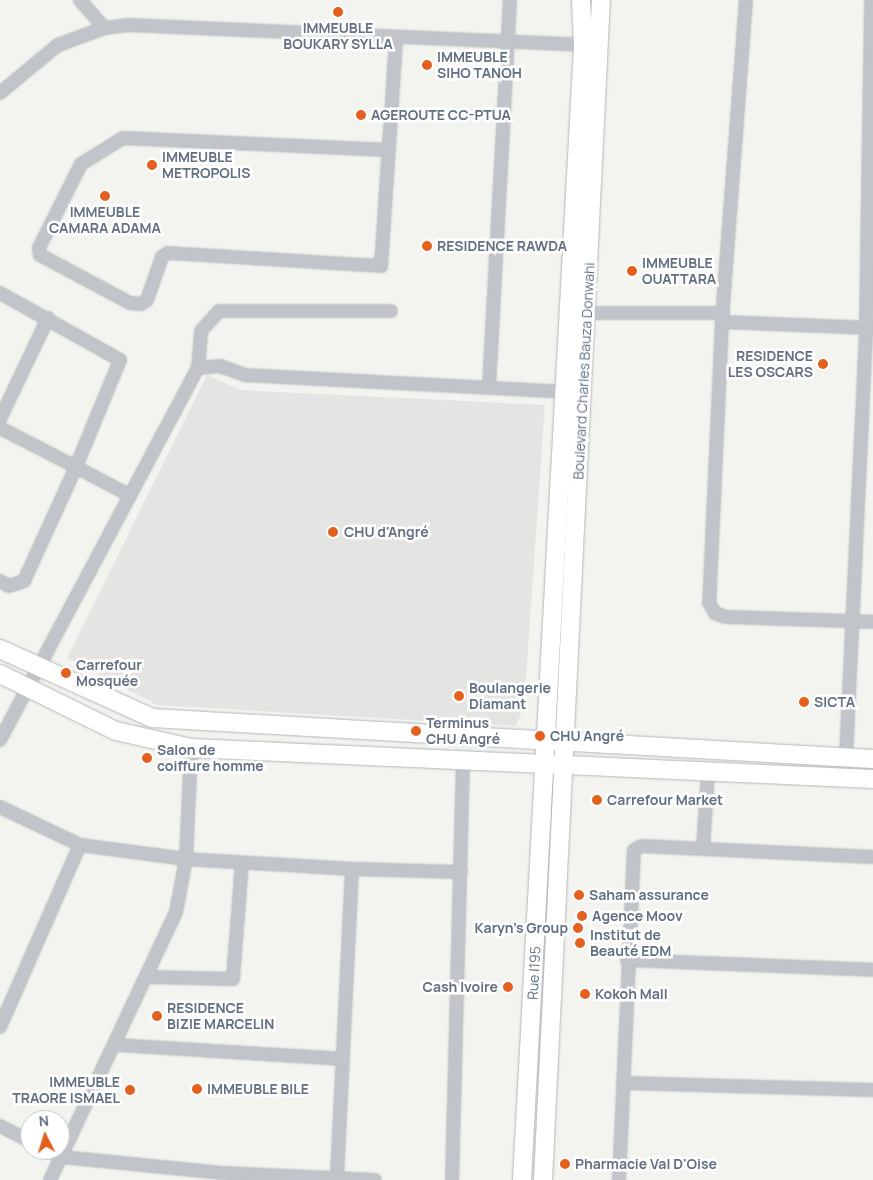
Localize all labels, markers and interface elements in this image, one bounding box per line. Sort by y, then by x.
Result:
marker: IMMEUBLE BOUKARY SYLLA [332,6,344,18]
place label: IMMEUBLE BOUKARY SYLLA [283,20,393,52]
place label: IMMEUBLE SIHO TANOH [437,49,522,82]
marker: IMMEUBLE SIHO TANOH [421,59,433,71]
place label: AGEROUTE CC-PTUA [371,107,511,123]
marker: AGEROUTE CC-PTUA [355,109,367,121]
place label: IMMEUBLE METROPOLIS [162,149,250,182]
marker: IMMEUBLE METROPOLIS [146,159,158,171]
marker: IMMEUBLE CAMARA ADAMA [99,190,111,202]
place label: IMMEUBLE CAMARA ADAMA [49,204,161,236]
place label: RESIDENCE RAWDA [437,238,567,254]
marker: RESIDENCE RAWDA [421,240,433,252]
place label: IMMEUBLE OUATTARA [642,255,716,288]
street label: Boulevard Charles Bauza Donwahi [570,262,598,480]
marker: IMMEUBLE OUATTARA [626,265,638,277]
place label: RESIDENCE LES OSCARS [728,348,813,381]
marker: RESIDENCE LES OSCARS [817,358,829,370]
place label: CHU d'Angré [344,524,429,540]
marker: CHU d'Angré [326,525,340,539]
place label: Carrefour Mosquée [76,657,142,690]
marker: Carrefour Mosquée [60,667,72,679]
place label: Boulangerie Diamant [469,680,551,712]
marker: Boulangerie Diamant [453,690,465,702]
place label: SICTA [814,694,855,710]
marker: SICTA [798,696,810,708]
place label: Terminus CHU Angré [426,715,500,748]
marker: Terminus CHU Angré [410,725,422,737]
place label: CHU Angré [550,728,624,744]
marker: CHU Angré [534,730,546,742]
place label: Salon de coiffure homme [157,742,264,774]
marker: Salon de coiffure homme [141,752,153,764]
place label: Carrefour Market [607,792,723,808]
marker: Carrefour Market [591,794,603,806]
place label: Saham assurance [589,887,709,903]
marker: Saham assurance [573,889,585,901]
place label: Agence Moov [592,908,683,924]
marker: Agence Moov [576,910,588,922]
place label: Karyn's Group [475,920,568,936]
marker: Karyn's Group [572,922,584,934]
place label: Institut de Beauté EDM [590,927,671,960]
marker: Institut de Beauté EDM [574,937,586,949]
street label: Rue I195 [524,946,544,1000]
place label: Cash Ivoire [423,979,498,995]
marker: Cash Ivoire [502,981,514,993]
place label: Kokoh Mall [595,986,668,1002]
marker: Kokoh Mall [579,988,591,1000]
place label: RESIDENCE BIZIE MARCELIN [167,1000,274,1032]
marker: RESIDENCE BIZIE MARCELIN [151,1010,163,1022]
place label: IMMEUBLE TRAORE ISMAEL [12,1074,120,1106]
place label: IMMEUBLE BILE [207,1081,309,1097]
marker: IMMEUBLE BILE [191,1083,203,1095]
marker: IMMEUBLE TRAORE ISMAEL [124,1084,136,1096]
north arrow [20,1110,70,1160]
text: N [38,1111,50,1130]
place label: Pharmacie Val D'Oise [575,1156,717,1172]
marker: Pharmacie Val D'Oise [559,1158,571,1170]

